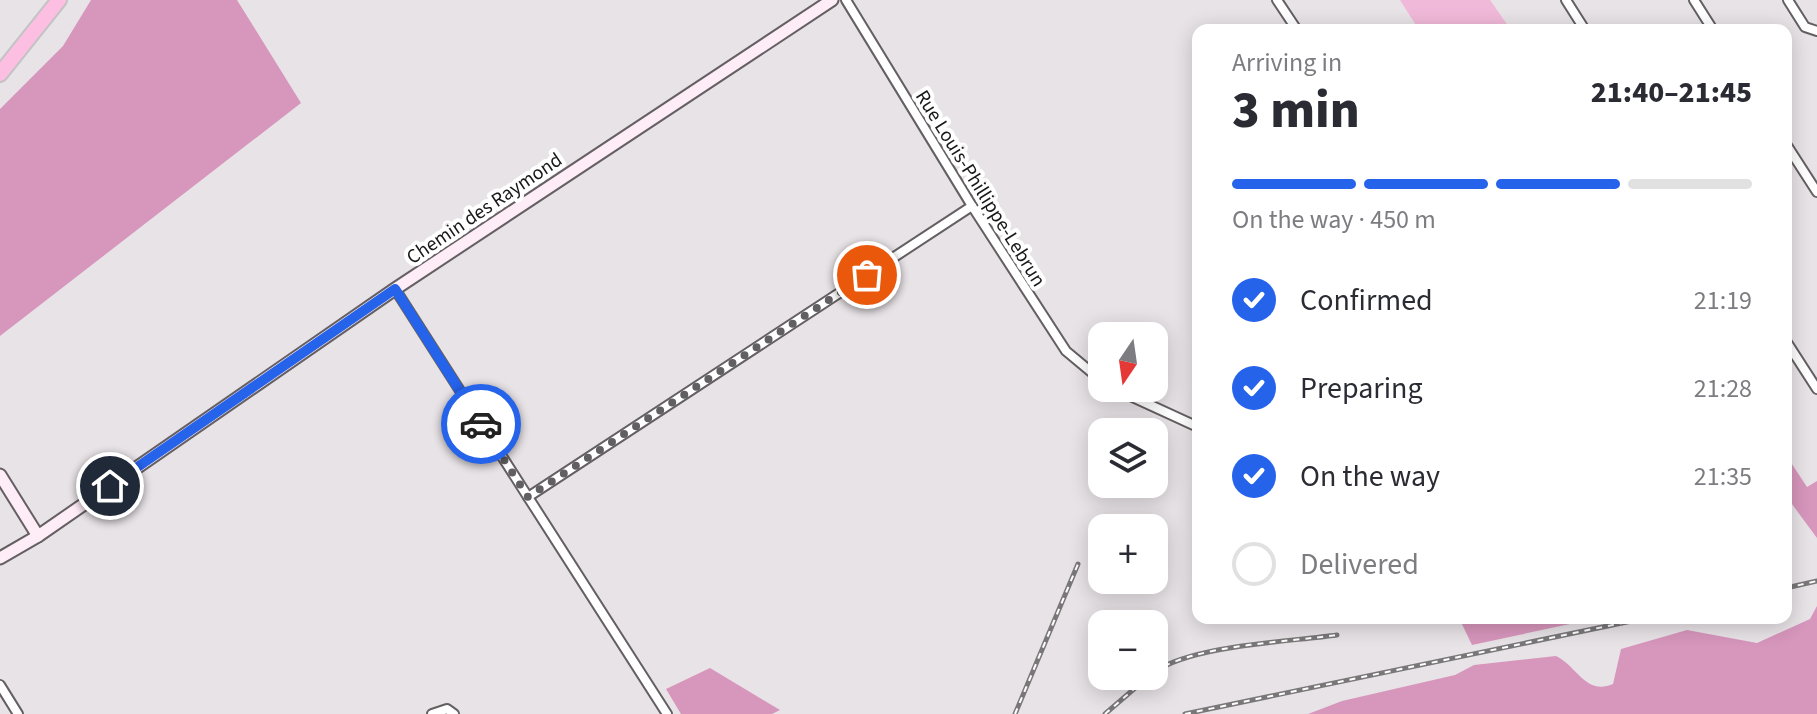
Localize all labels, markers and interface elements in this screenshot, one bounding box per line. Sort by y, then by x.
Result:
text: Arriving in [1232,44,1342,81]
text: 21:40–21:45 [1591,71,1752,114]
text: 3 min [1232,74,1360,148]
street label: Rue Louis-Phillippe-Lebrun [908,85,1052,292]
street label: Chemin des Raymond [401,146,568,271]
text: On the way · 450 m [1232,201,1436,238]
pin [833,241,901,309]
icon: bag [845,253,889,297]
icon: check [1232,278,1276,322]
text: Confirmed [1300,279,1433,322]
text: 21:19 [1694,282,1752,319]
north arrow [1088,322,1168,402]
map controls [1088,322,1168,690]
icon: check [1232,366,1276,410]
text: Preparing [1300,367,1423,410]
text: 21:28 [1694,370,1752,407]
courier [441,384,521,464]
icon: car [459,402,503,446]
button: layers [1088,418,1168,498]
pin [76,452,144,520]
icon: check [1232,454,1276,498]
text: On the way [1300,455,1440,498]
text: 21:35 [1694,458,1752,495]
icon: home [88,464,132,508]
button: + [1088,514,1168,594]
text: Delivered [1300,543,1419,586]
button: − [1088,610,1168,690]

